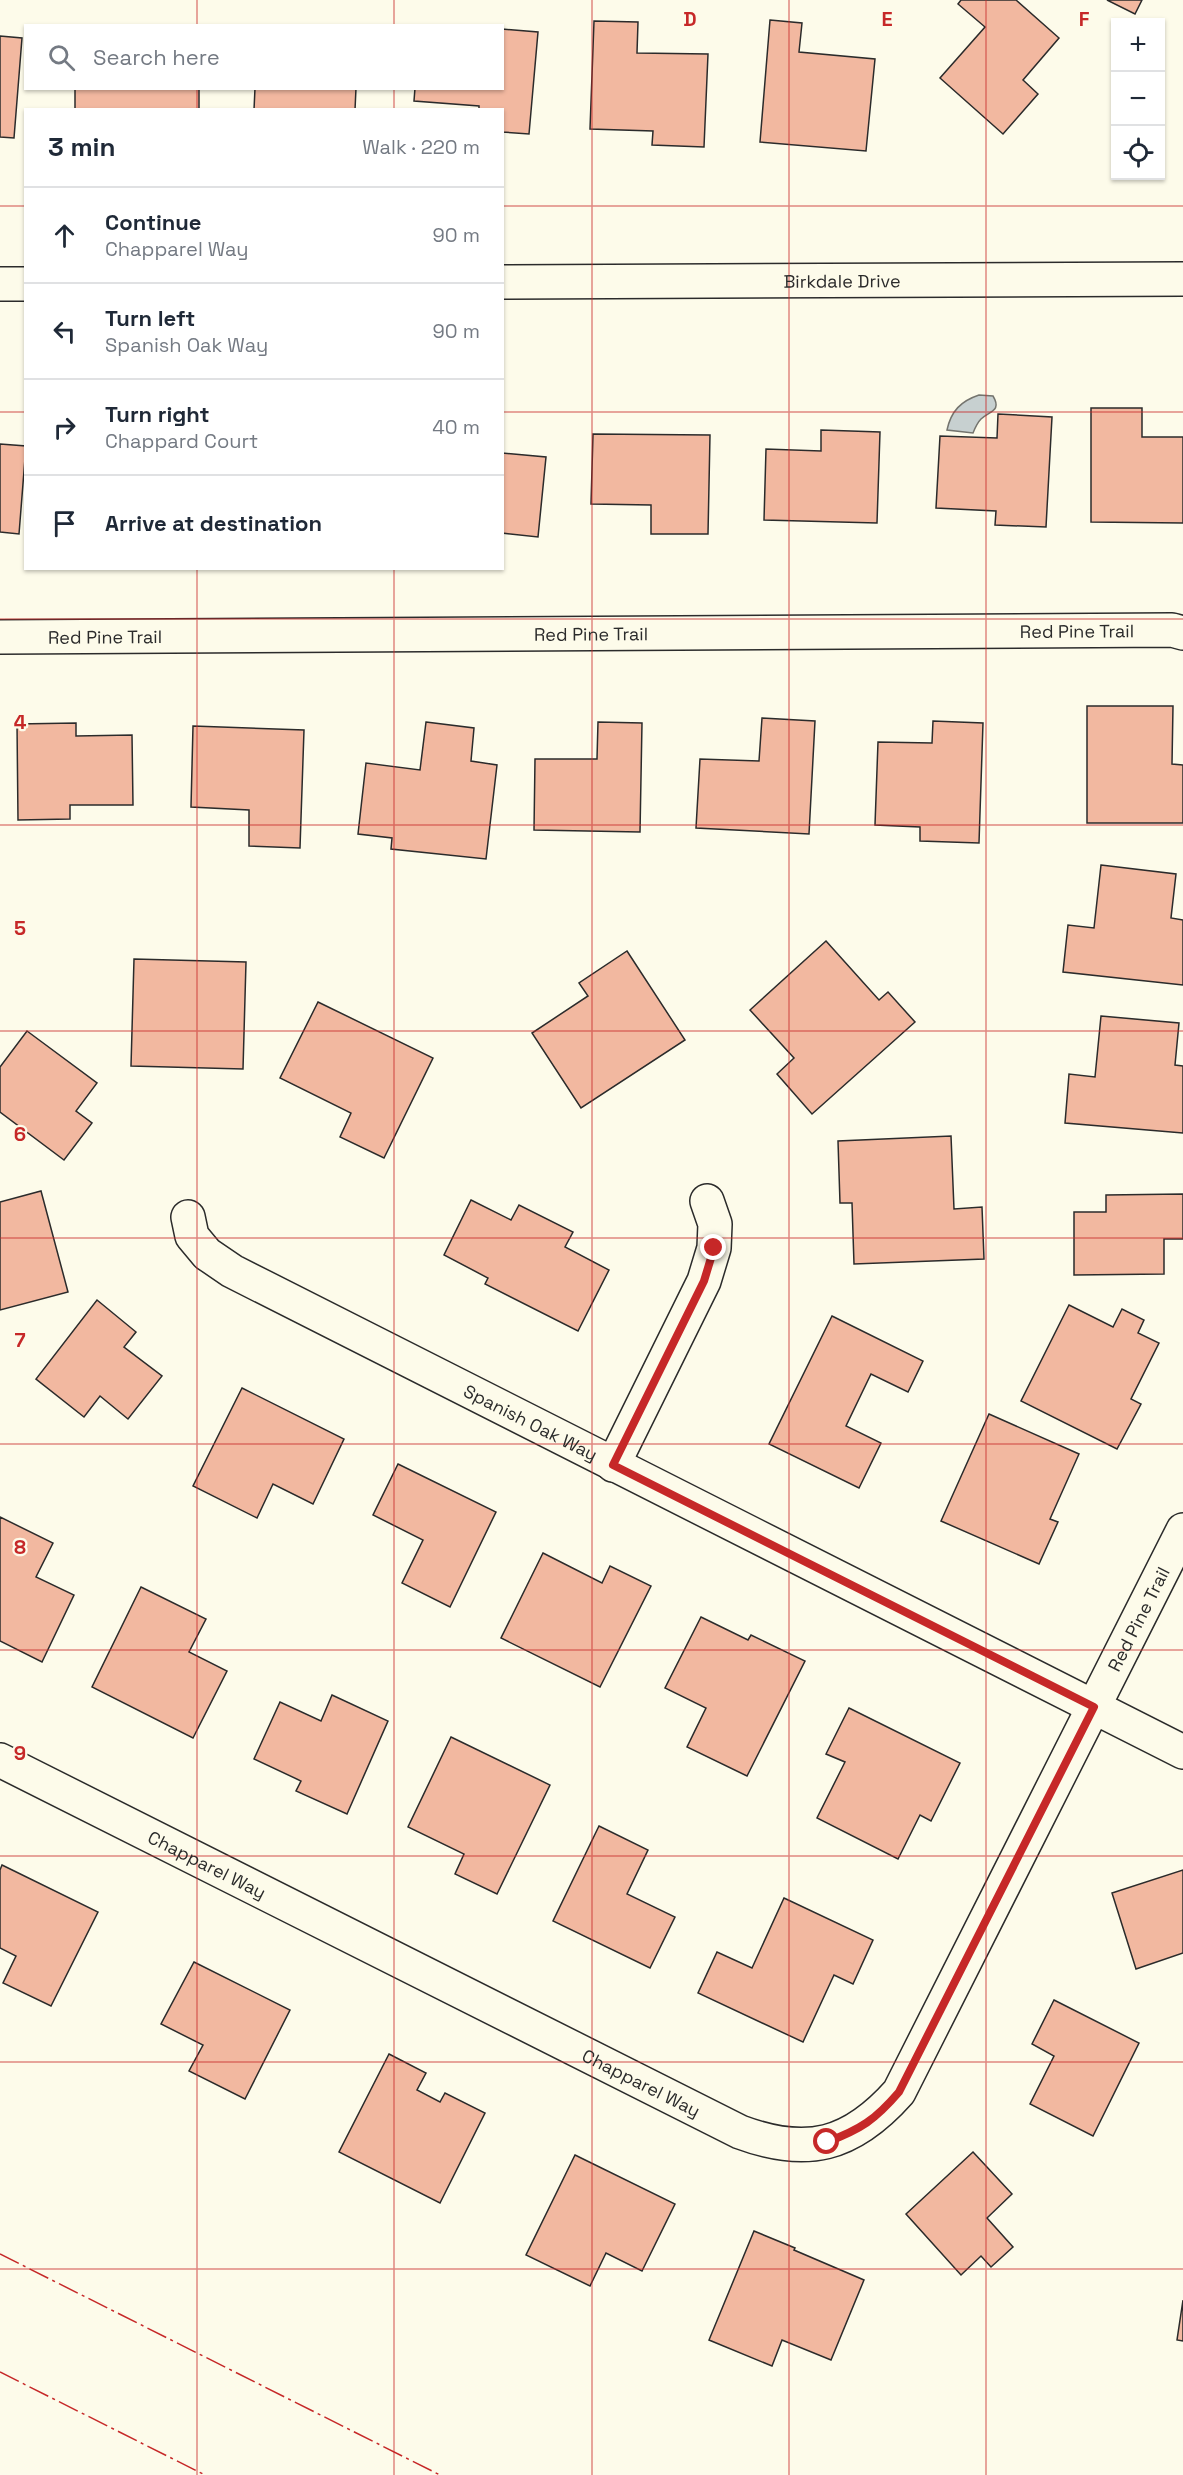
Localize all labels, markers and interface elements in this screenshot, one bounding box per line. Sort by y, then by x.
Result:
text: D [683,6,697,32]
text: E [881,6,893,32]
text: F [1079,6,1090,32]
map controls [1111,18,1165,180]
button: + [1111,18,1165,72]
search box [24,24,504,90]
icon: search [45,41,78,74]
text: Search here [93,43,220,71]
button: − [1111,72,1165,126]
button: locate [1111,126,1165,180]
text: 3 min [48,130,116,164]
text: Walk · 220 m [362,134,480,160]
text: Continue [105,208,201,236]
icon: ahead [48,219,81,252]
text: 90 m [433,222,480,248]
text: Chapparel Way [105,236,249,262]
street label: Birkdale Drive [783,269,901,292]
text: Turn left [105,304,195,332]
icon: left [48,315,81,348]
text: 90 m [433,318,480,344]
text: Spanish Oak Way [105,332,268,358]
text: Turn right [105,400,210,428]
icon: right [48,411,81,444]
text: 40 m [432,414,480,440]
text: Chappard Court [105,428,258,454]
icon: arrive [48,507,81,540]
text: Arrive at destination [105,509,322,537]
street label: Red Pine Trail [1020,619,1134,642]
street label: Red Pine Trail [534,622,648,645]
street label: Red Pine Trail [48,625,162,648]
text: 4 [14,709,27,735]
text: 5 [14,915,26,941]
text: 6 [14,1121,26,1147]
route end [700,1234,726,1260]
text: 7 [14,1327,26,1353]
street label: Spanish Oak Way [460,1379,602,1466]
text: 8 [14,1534,26,1560]
street label: Red Pine Trail [1102,1563,1174,1675]
text: 9 [14,1740,26,1766]
street label: Chapparel Way [144,1825,270,1904]
street label: Chapparel Way [579,2043,704,2122]
route start [813,2128,839,2154]

